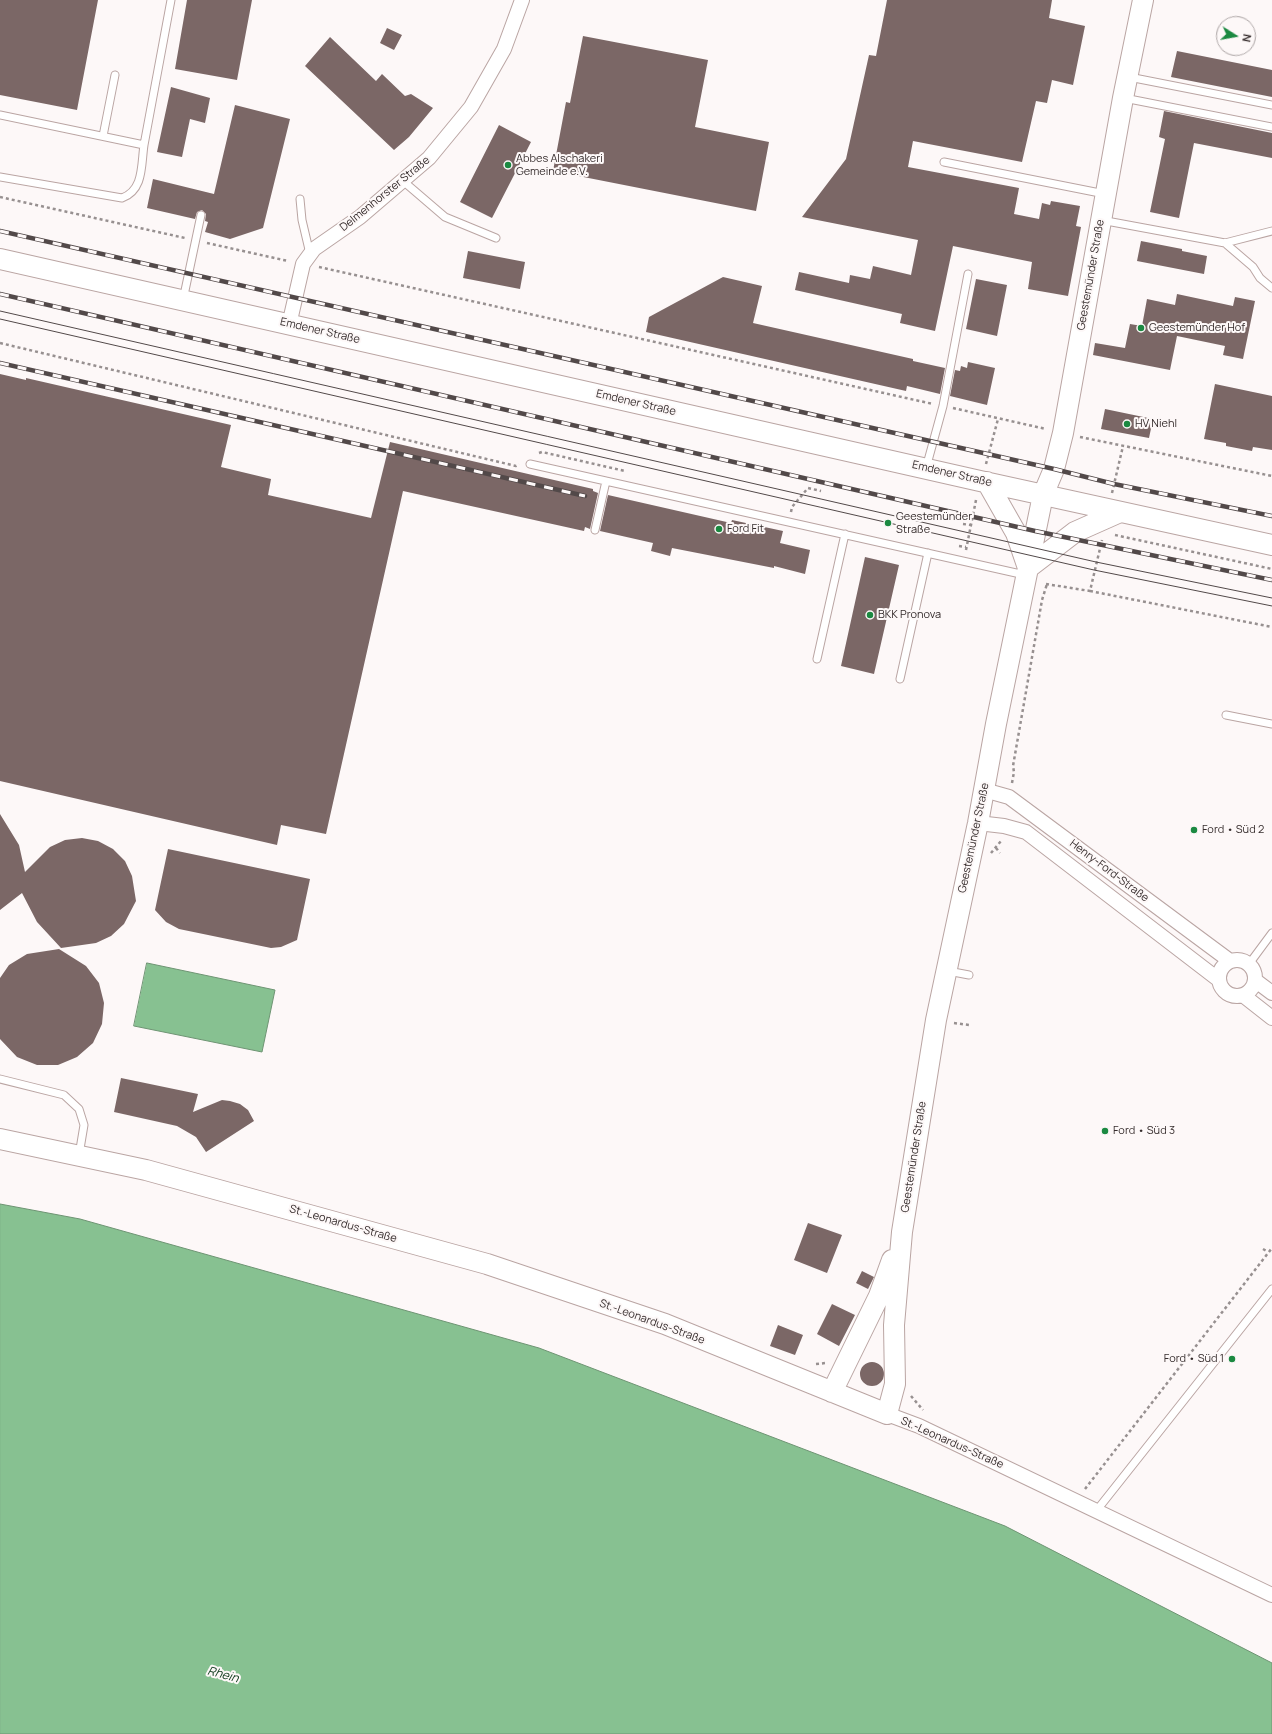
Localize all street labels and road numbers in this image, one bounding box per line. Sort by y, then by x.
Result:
street label: Delmenhorster Straße [337,154,433,234]
street label: Geestemünder Straße [1075,219,1107,331]
street label: Emdener Straße [279,315,361,347]
street label: Emdener Straße [595,387,677,419]
street label: Emdener Straße [911,458,993,490]
street label: Geestemünder Straße [956,782,992,894]
street label: Henry-Ford-Straße [1067,837,1151,905]
street label: Geestemünder Straße [899,1100,929,1214]
street label: St.-Leonardus-Straße [288,1202,398,1246]
street label: St.-Leonardus-Straße [598,1297,706,1347]
street label: St.-Leonardus-Straße [899,1414,1005,1472]

